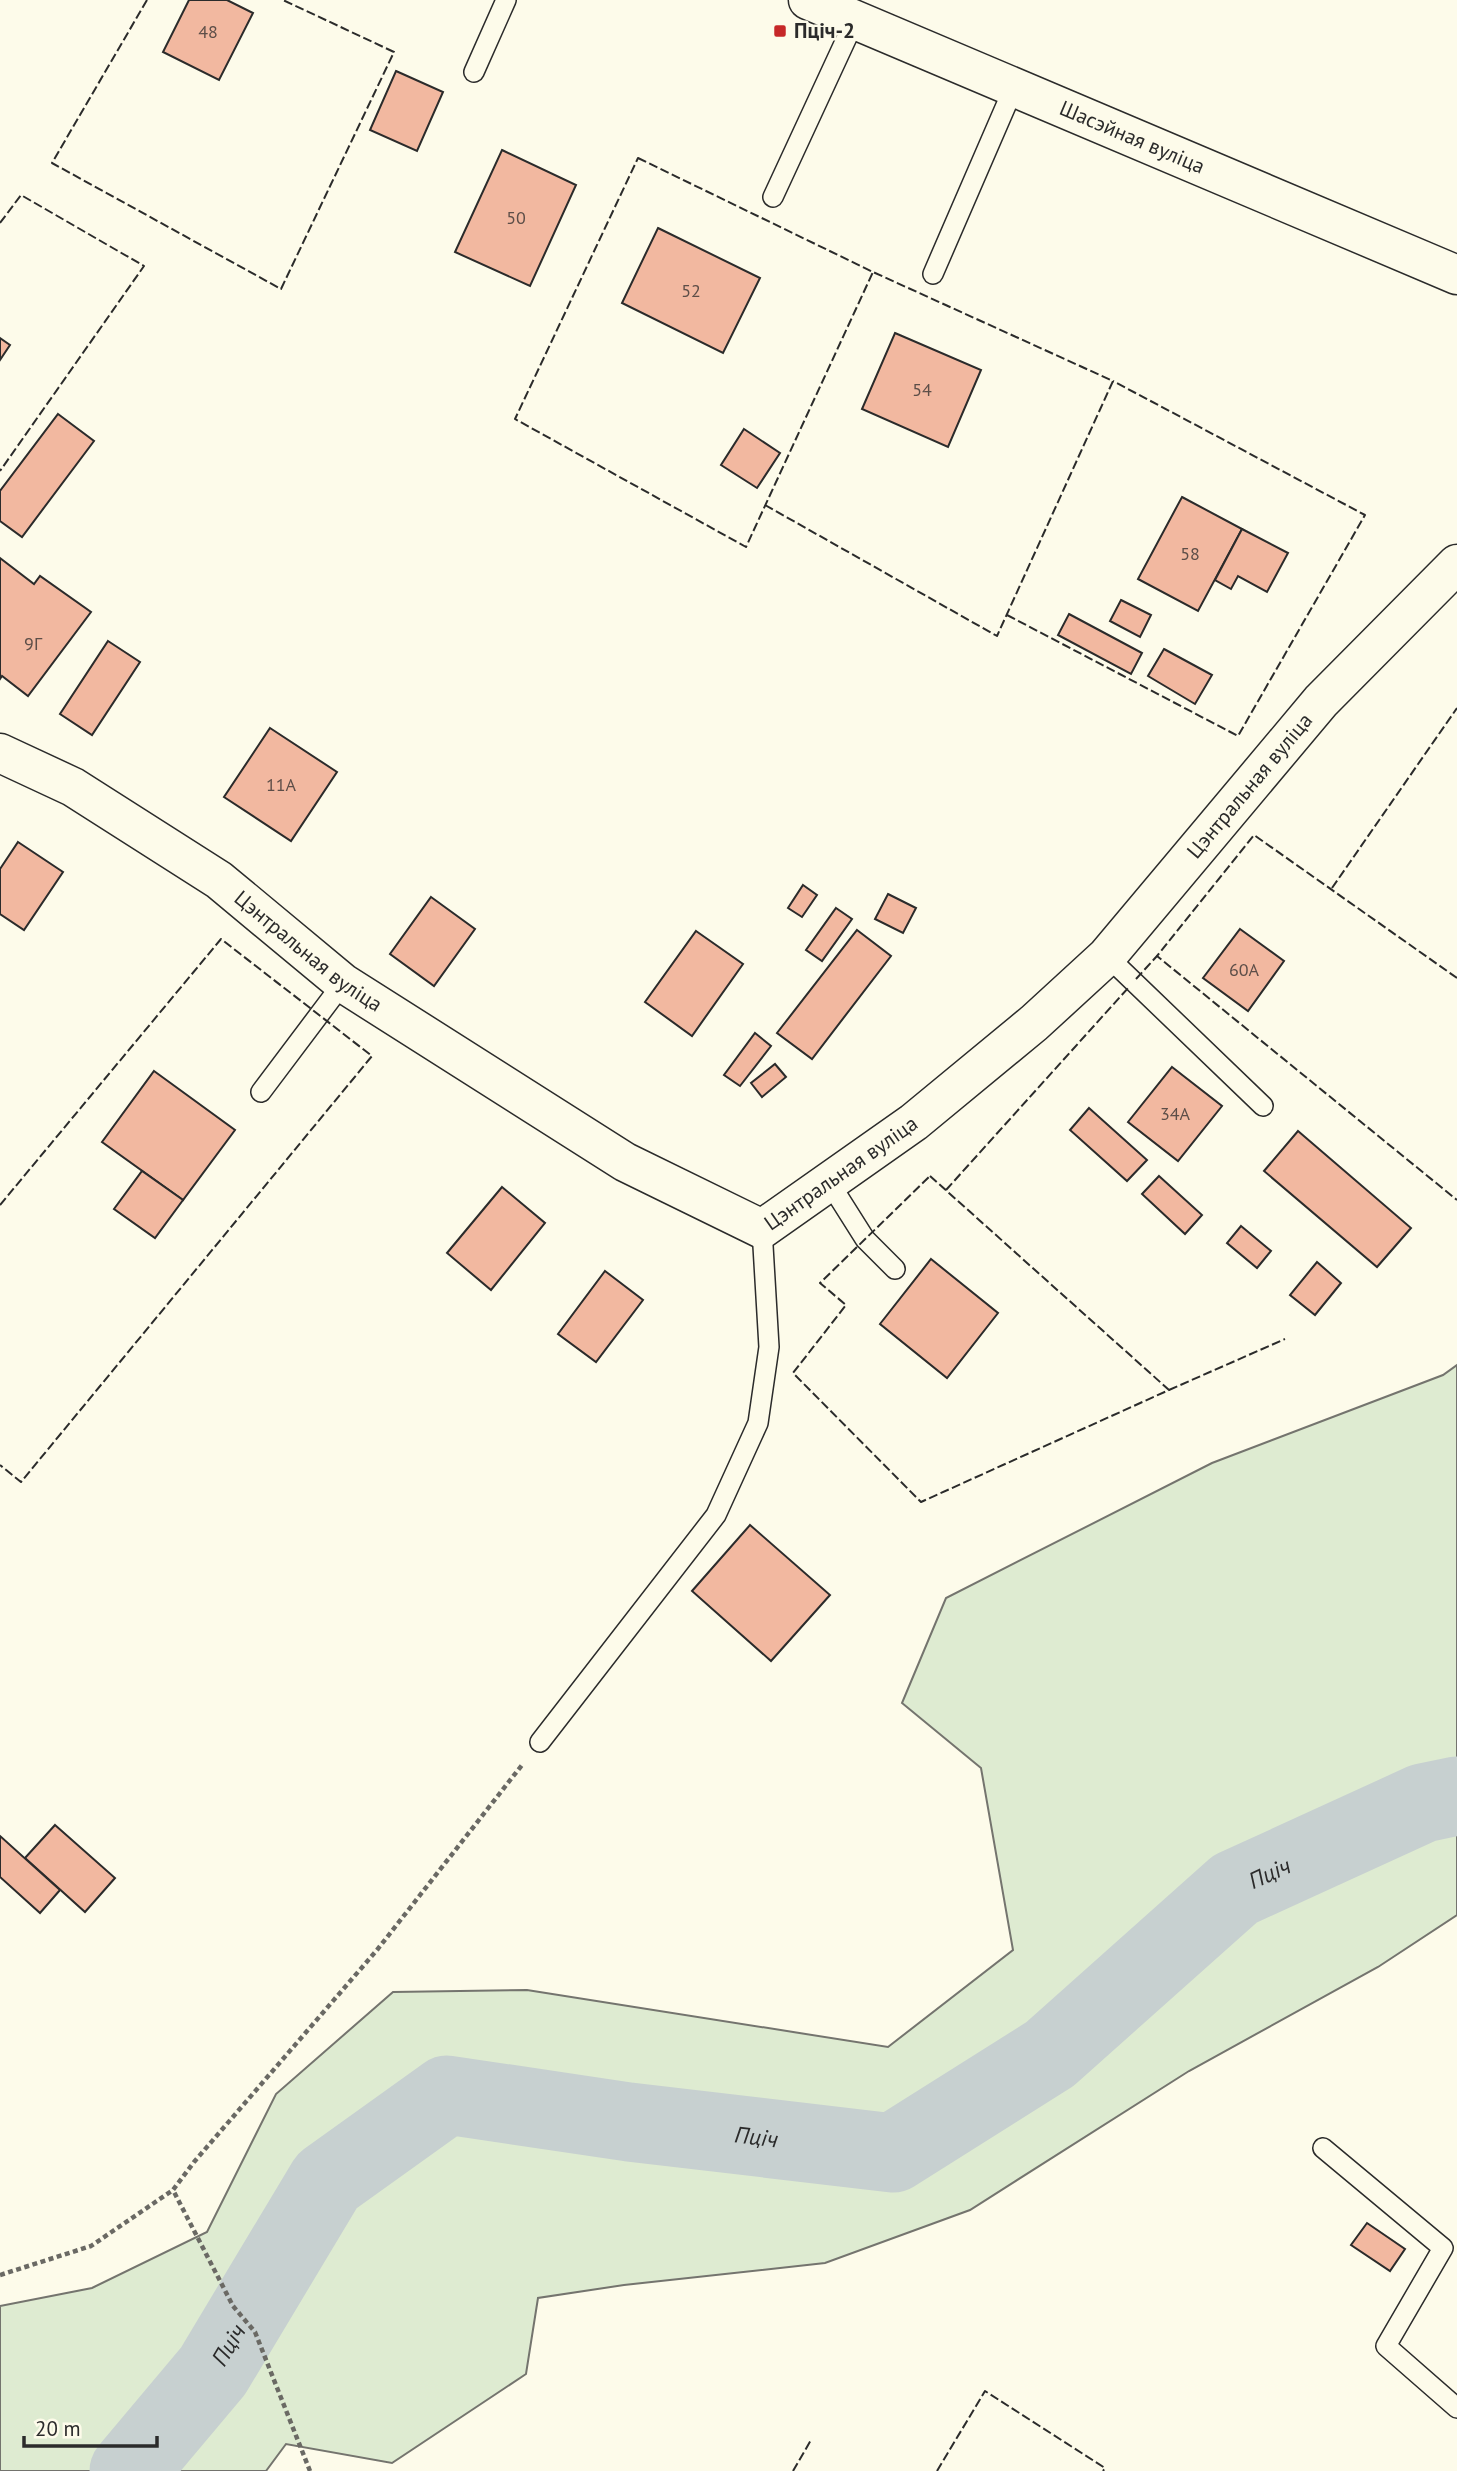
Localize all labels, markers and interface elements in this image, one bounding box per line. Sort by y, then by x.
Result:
place label: Пціч-2 [794,17,855,44]
house number: 48 [198,20,218,43]
marker: Пціч-2 [772,23,788,39]
street label: Шасэйная вуліца [1056,94,1209,180]
house number: 50 [506,206,526,229]
house number: 52 [681,279,701,302]
house number: 54 [912,378,932,401]
house number: 58 [1180,542,1200,565]
house number: 9Г [24,632,43,655]
street label: Цэнтральная вуліца [1181,707,1318,864]
house number: 11А [266,773,297,796]
street label: Цэнтральная вуліца [229,884,388,1018]
house number: 60А [1229,958,1260,981]
house number: 34А [1160,1102,1191,1125]
street label: Цэнтральная вуліца [759,1110,923,1236]
water label: Пціч [1243,1850,1295,1895]
water label: Пціч [733,2120,780,2153]
water label: Пціч [205,2318,252,2371]
scale bar [24,2404,158,2448]
text: 20 m [35,2415,81,2442]

